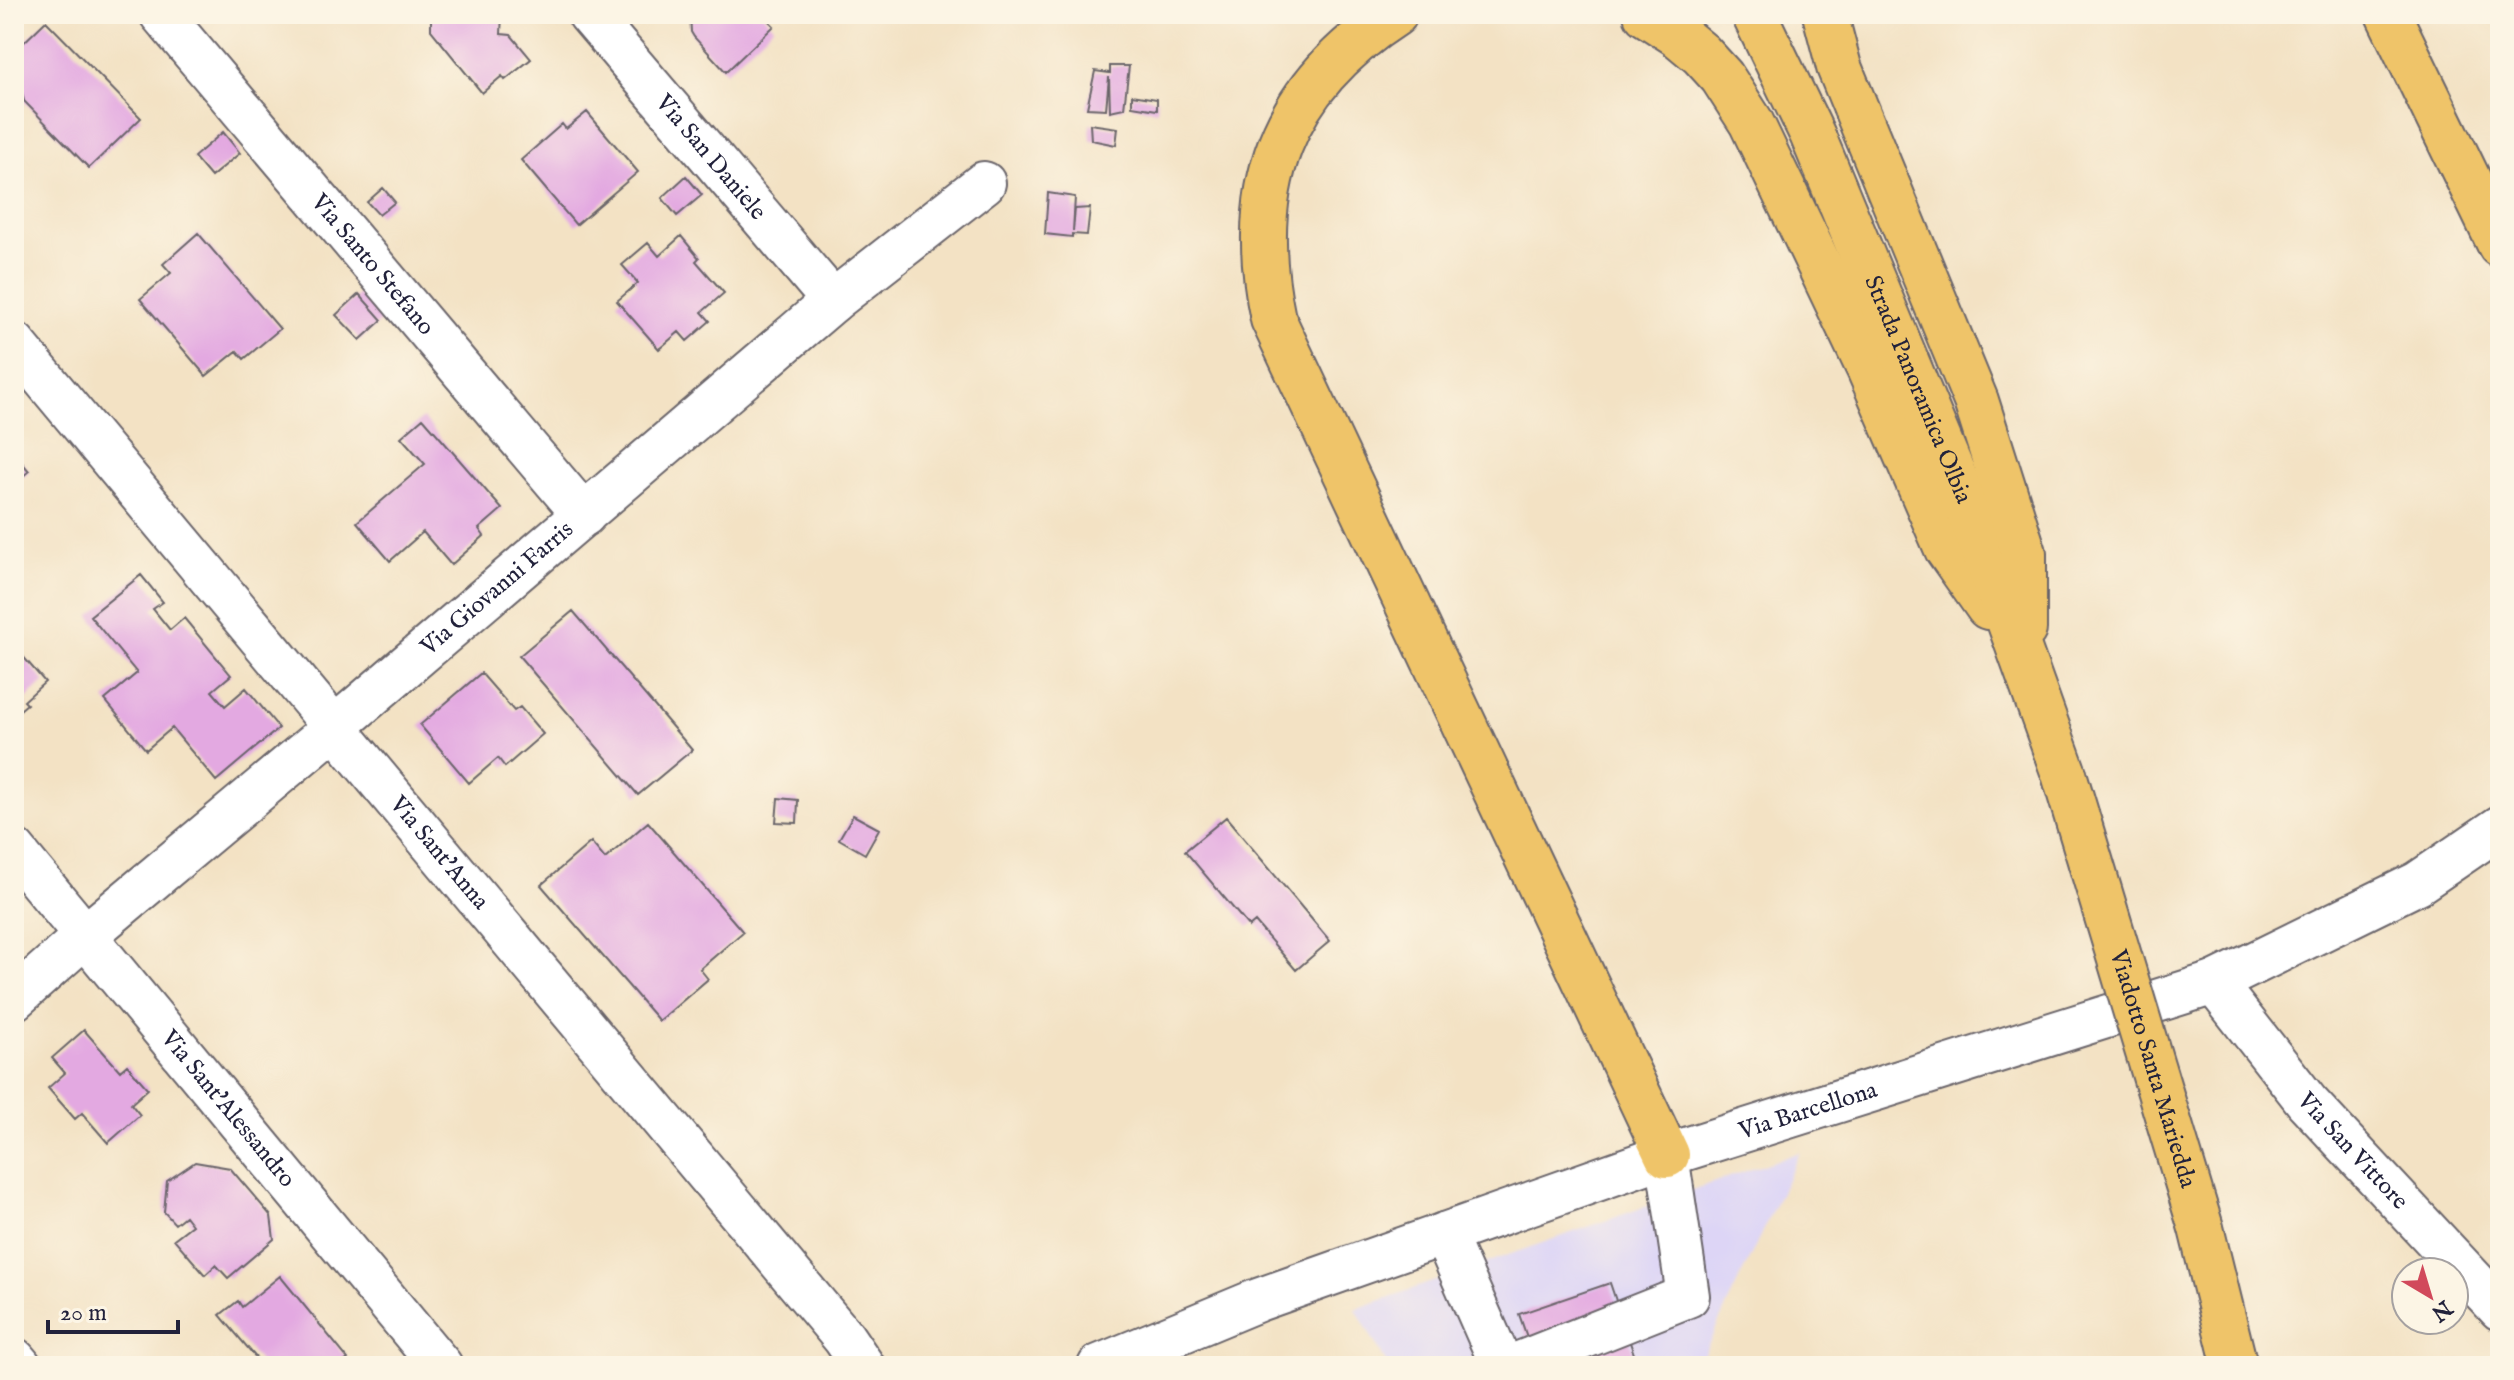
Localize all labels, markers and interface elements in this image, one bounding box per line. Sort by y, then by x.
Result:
street label: Via San Daniele [648,87,773,227]
street label: Via Santo Stefano [303,187,441,342]
street label: Strada Panoramica Olbia [1857,271,1979,509]
street label: Via Giovanni Farris [413,514,580,663]
street label: Via Sant'Anna [382,789,496,917]
street label: Viadotto Santa Mariedda [2102,945,2204,1192]
street label: Via Sant'Alessandro [153,1023,302,1194]
street label: Via Barcellona [1734,1074,1882,1147]
street label: Via San Vittore [2289,1085,2415,1216]
north arrow [2390,1256,2470,1336]
scale bar [48,1284,178,1334]
text: N [2425,1293,2458,1327]
text: 20 m [60,1298,107,1329]

